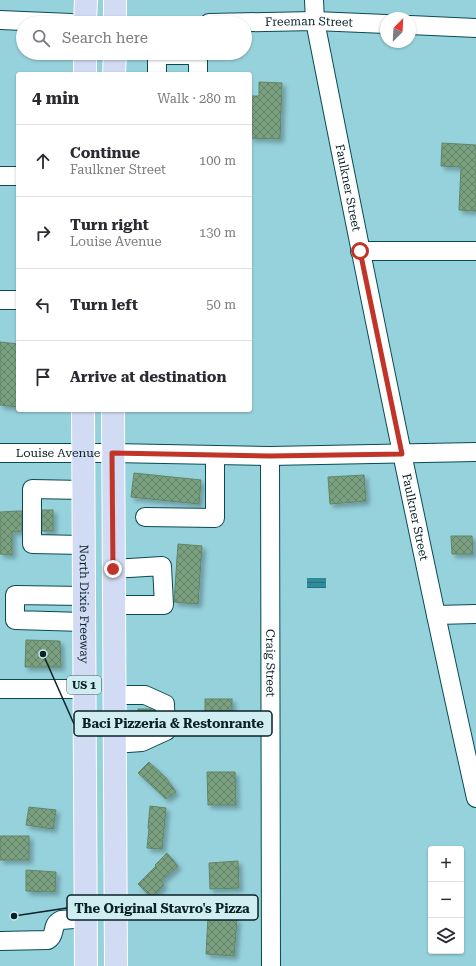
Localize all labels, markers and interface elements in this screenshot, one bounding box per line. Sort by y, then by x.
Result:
north arrow [380,12,416,48]
street label: Freeman Street [265,14,354,30]
search box [16,16,252,60]
icon: search [30,27,52,49]
text: Search here [62,29,148,47]
text: 4 min [32,88,79,108]
text: Walk · 280 m [157,91,236,106]
street label: Faulkner Street [332,143,364,233]
text: Continue [70,144,140,162]
icon: ahead [32,150,54,172]
text: 100 m [199,153,236,168]
text: Faulkner Street [70,162,166,177]
text: Turn right [70,216,149,234]
icon: right [32,222,54,244]
text: 130 m [199,225,236,240]
text: Louise Avenue [70,234,162,249]
route start [351,242,369,260]
icon: left [32,294,54,316]
text: Turn left [70,296,138,314]
text: 50 m [206,297,236,312]
icon: arrive [32,366,54,388]
text: Arrive at destination [70,368,226,386]
street label: Louise Avenue [16,446,101,460]
street label: Faulkner Street [399,472,431,562]
street label: North Dixie Freeway [77,544,91,664]
route end [104,560,122,578]
street label: Craig Street [263,629,277,698]
road number: US 1 [67,676,101,694]
callout: Baci Pizzeria & Restonrante [74,711,272,736]
text: Baci Pizzeria & Restonrante [82,716,264,731]
map controls [428,846,464,954]
button: + [428,846,464,882]
button: − [428,882,464,918]
callout: The Original Stavro's Pizza [67,895,258,920]
text: The Original Stavro's Pizza [74,901,250,916]
button: layers [428,918,464,954]

